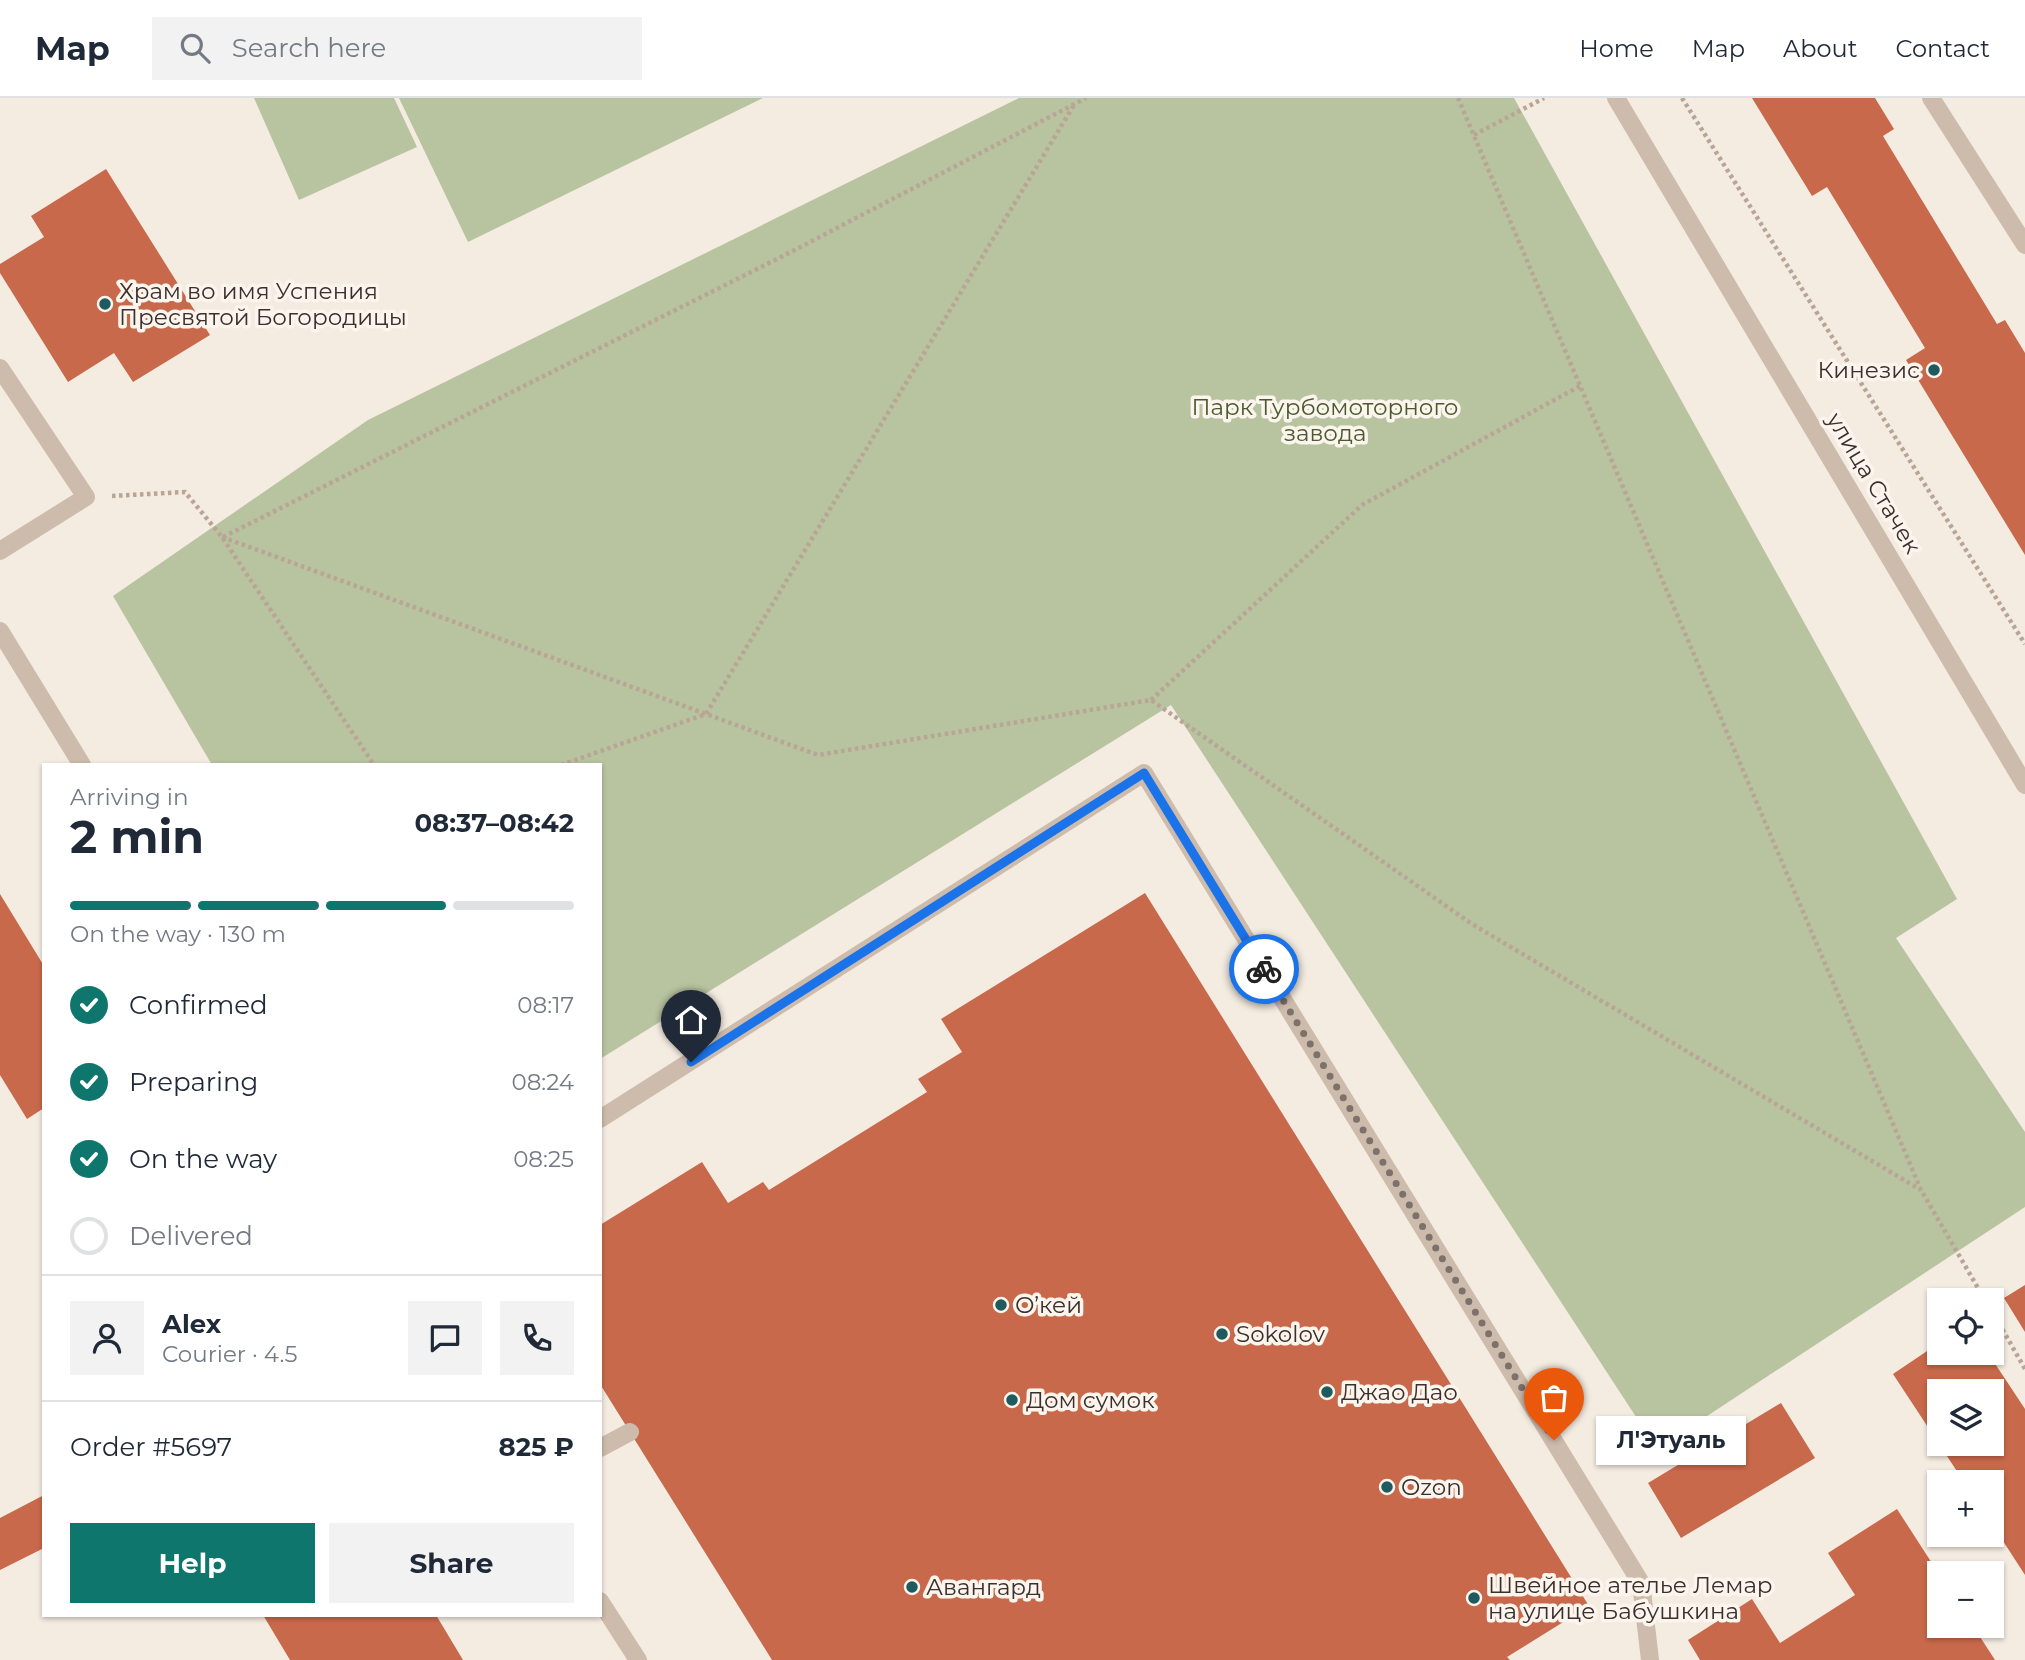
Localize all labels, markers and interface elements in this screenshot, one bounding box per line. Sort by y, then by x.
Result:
search box [152,17,642,80]
text: Map [35,28,110,68]
icon: search [176,29,214,67]
text: Search here [232,32,386,64]
text: Home [1579,34,1654,63]
text: Map [1692,34,1745,63]
text: About [1783,34,1857,63]
text: Contact [1895,34,1990,63]
place label: Храм во имя Успения Пресвятой Богородицы [119,277,407,331]
marker: Храм во имя Успения Пресвятой Богородицы [97,296,113,312]
place label: Кинезис [1817,356,1920,384]
marker: Кинезис [1926,362,1942,378]
park label: Парк Турбомоторного завода [1192,393,1458,447]
street label: улица Стачек [1820,407,1927,559]
text: Arriving in [70,783,189,811]
text: 08:37–08:42 [414,807,574,839]
text: 2 min [70,808,204,865]
text: On the way · 130 m [70,920,286,948]
courier [1229,934,1299,1004]
icon: bike [1245,950,1283,988]
icon: check [70,986,108,1024]
text: Confirmed [129,989,268,1021]
pin [661,990,721,1062]
text: 08:17 [517,991,574,1019]
icon: home [672,1001,710,1039]
icon: check [70,1063,108,1101]
text: Preparing [129,1066,258,1098]
text: 08:24 [511,1068,574,1096]
icon: check [70,1140,108,1178]
text: On the way [129,1143,277,1175]
text: 08:25 [513,1145,574,1173]
text: Delivered [129,1220,253,1252]
map controls [1927,1288,2004,1638]
button: locate [1927,1288,2004,1365]
place label: О’кей [1015,1291,1082,1319]
marker: О’кей [993,1297,1009,1313]
button: person [70,1301,144,1375]
button: chat [408,1301,482,1375]
button: phone [500,1301,574,1375]
text: Alex [162,1308,221,1340]
place label: Sokolov [1236,1320,1326,1348]
marker: Sokolov [1214,1326,1230,1342]
text: Courier · 4.5 [162,1340,297,1368]
pin [1524,1368,1584,1440]
place label: Джао Дао [1341,1378,1458,1406]
icon: bag [1535,1379,1573,1417]
button: layers [1927,1379,2004,1456]
marker: Джао Дао [1319,1384,1335,1400]
place label: Дом сумок [1026,1386,1155,1414]
marker: Дом сумок [1004,1392,1020,1408]
callout: Л'Этуаль [1596,1416,1746,1464]
text: Л'Этуаль [1616,1426,1726,1454]
text: Order #5697 [70,1431,232,1463]
text: 825 ₽ [498,1431,574,1463]
button: + [1927,1470,2004,1547]
place label: Ozon [1401,1473,1462,1501]
marker: Ozon [1379,1479,1395,1495]
button: Help [70,1523,315,1603]
button: Share [329,1523,574,1603]
button: − [1927,1561,2004,1638]
place label: Швейное ателье Лемар на улице Бабушкина [1488,1571,1773,1625]
place label: Авангард [926,1573,1041,1601]
marker: Авангард [904,1579,920,1595]
marker: Швейное ателье Лемар на улице Бабушкина [1466,1590,1482,1606]

